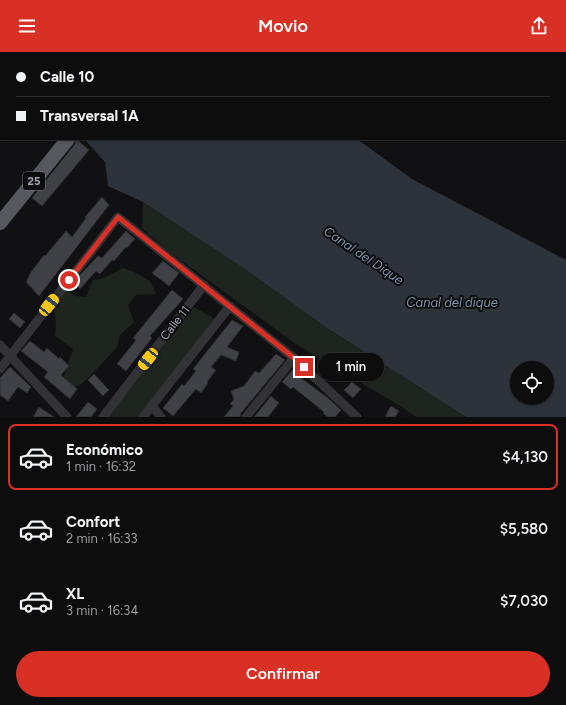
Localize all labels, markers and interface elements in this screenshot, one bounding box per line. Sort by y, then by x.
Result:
icon: menu [16,15,38,37]
text: Movio [258,15,308,37]
icon: share [528,15,550,37]
text: Calle 10 [40,68,94,86]
text: Transversal 1A [40,107,139,125]
road number: 25 [23,172,45,190]
water label: Canal del Dique [321,223,406,288]
route start [60,271,78,289]
car [37,292,61,318]
water label: Canal del dique [406,295,498,310]
street label: Calle 11 [157,303,193,343]
car [136,346,160,372]
callout: 1 min [318,353,384,381]
route end [295,358,313,376]
text: 1 min [336,359,366,374]
map controls [510,361,554,405]
button: locate [510,361,554,405]
icon: car [18,439,54,475]
text: Económico [66,441,143,459]
text: $4,130 [502,448,548,466]
text: 1 min · 16:32 [66,459,136,474]
icon: car [18,511,54,547]
text: Confort [66,513,120,531]
text: $5,580 [500,520,548,538]
text: 2 min · 16:33 [66,531,138,546]
icon: car [18,583,54,619]
text: XL [66,585,84,603]
text: $7,030 [500,592,548,610]
text: 3 min · 16:34 [66,603,139,618]
button: Confirmar [16,651,550,697]

